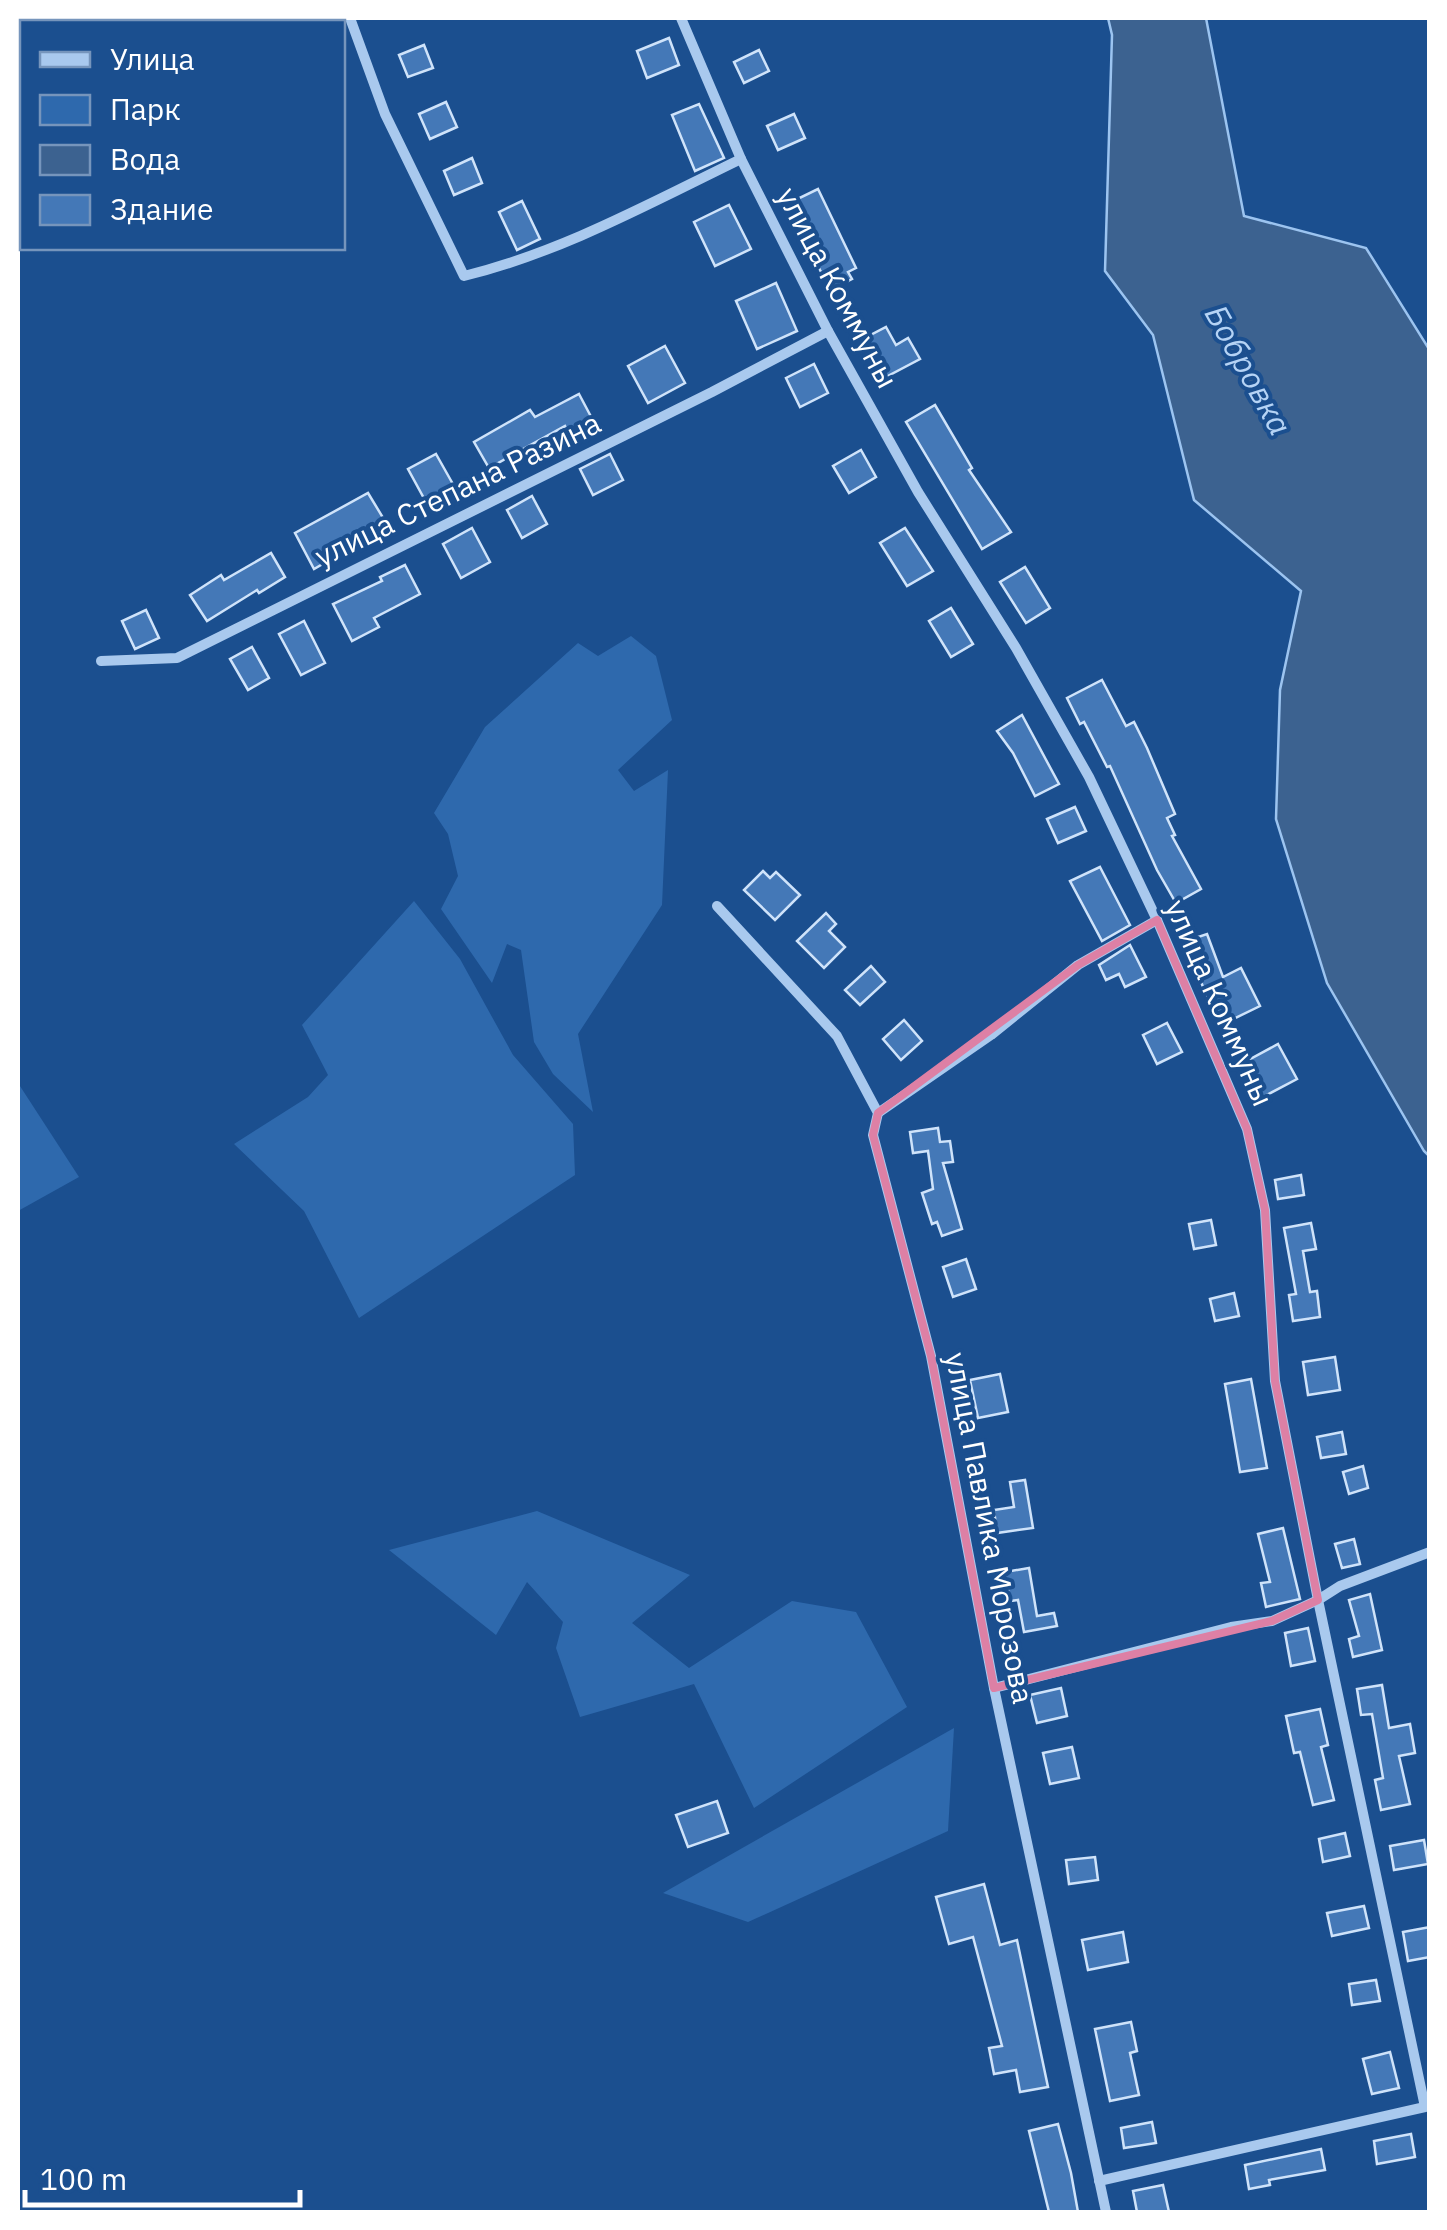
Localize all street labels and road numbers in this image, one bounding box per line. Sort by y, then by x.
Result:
street label: улица Коммуны [769,180,908,395]
street label: улица Степана Разина [308,402,607,575]
street label: улица Коммуны [1157,893,1283,1112]
street label: улица Павлика Морозова [937,1349,1044,1707]

